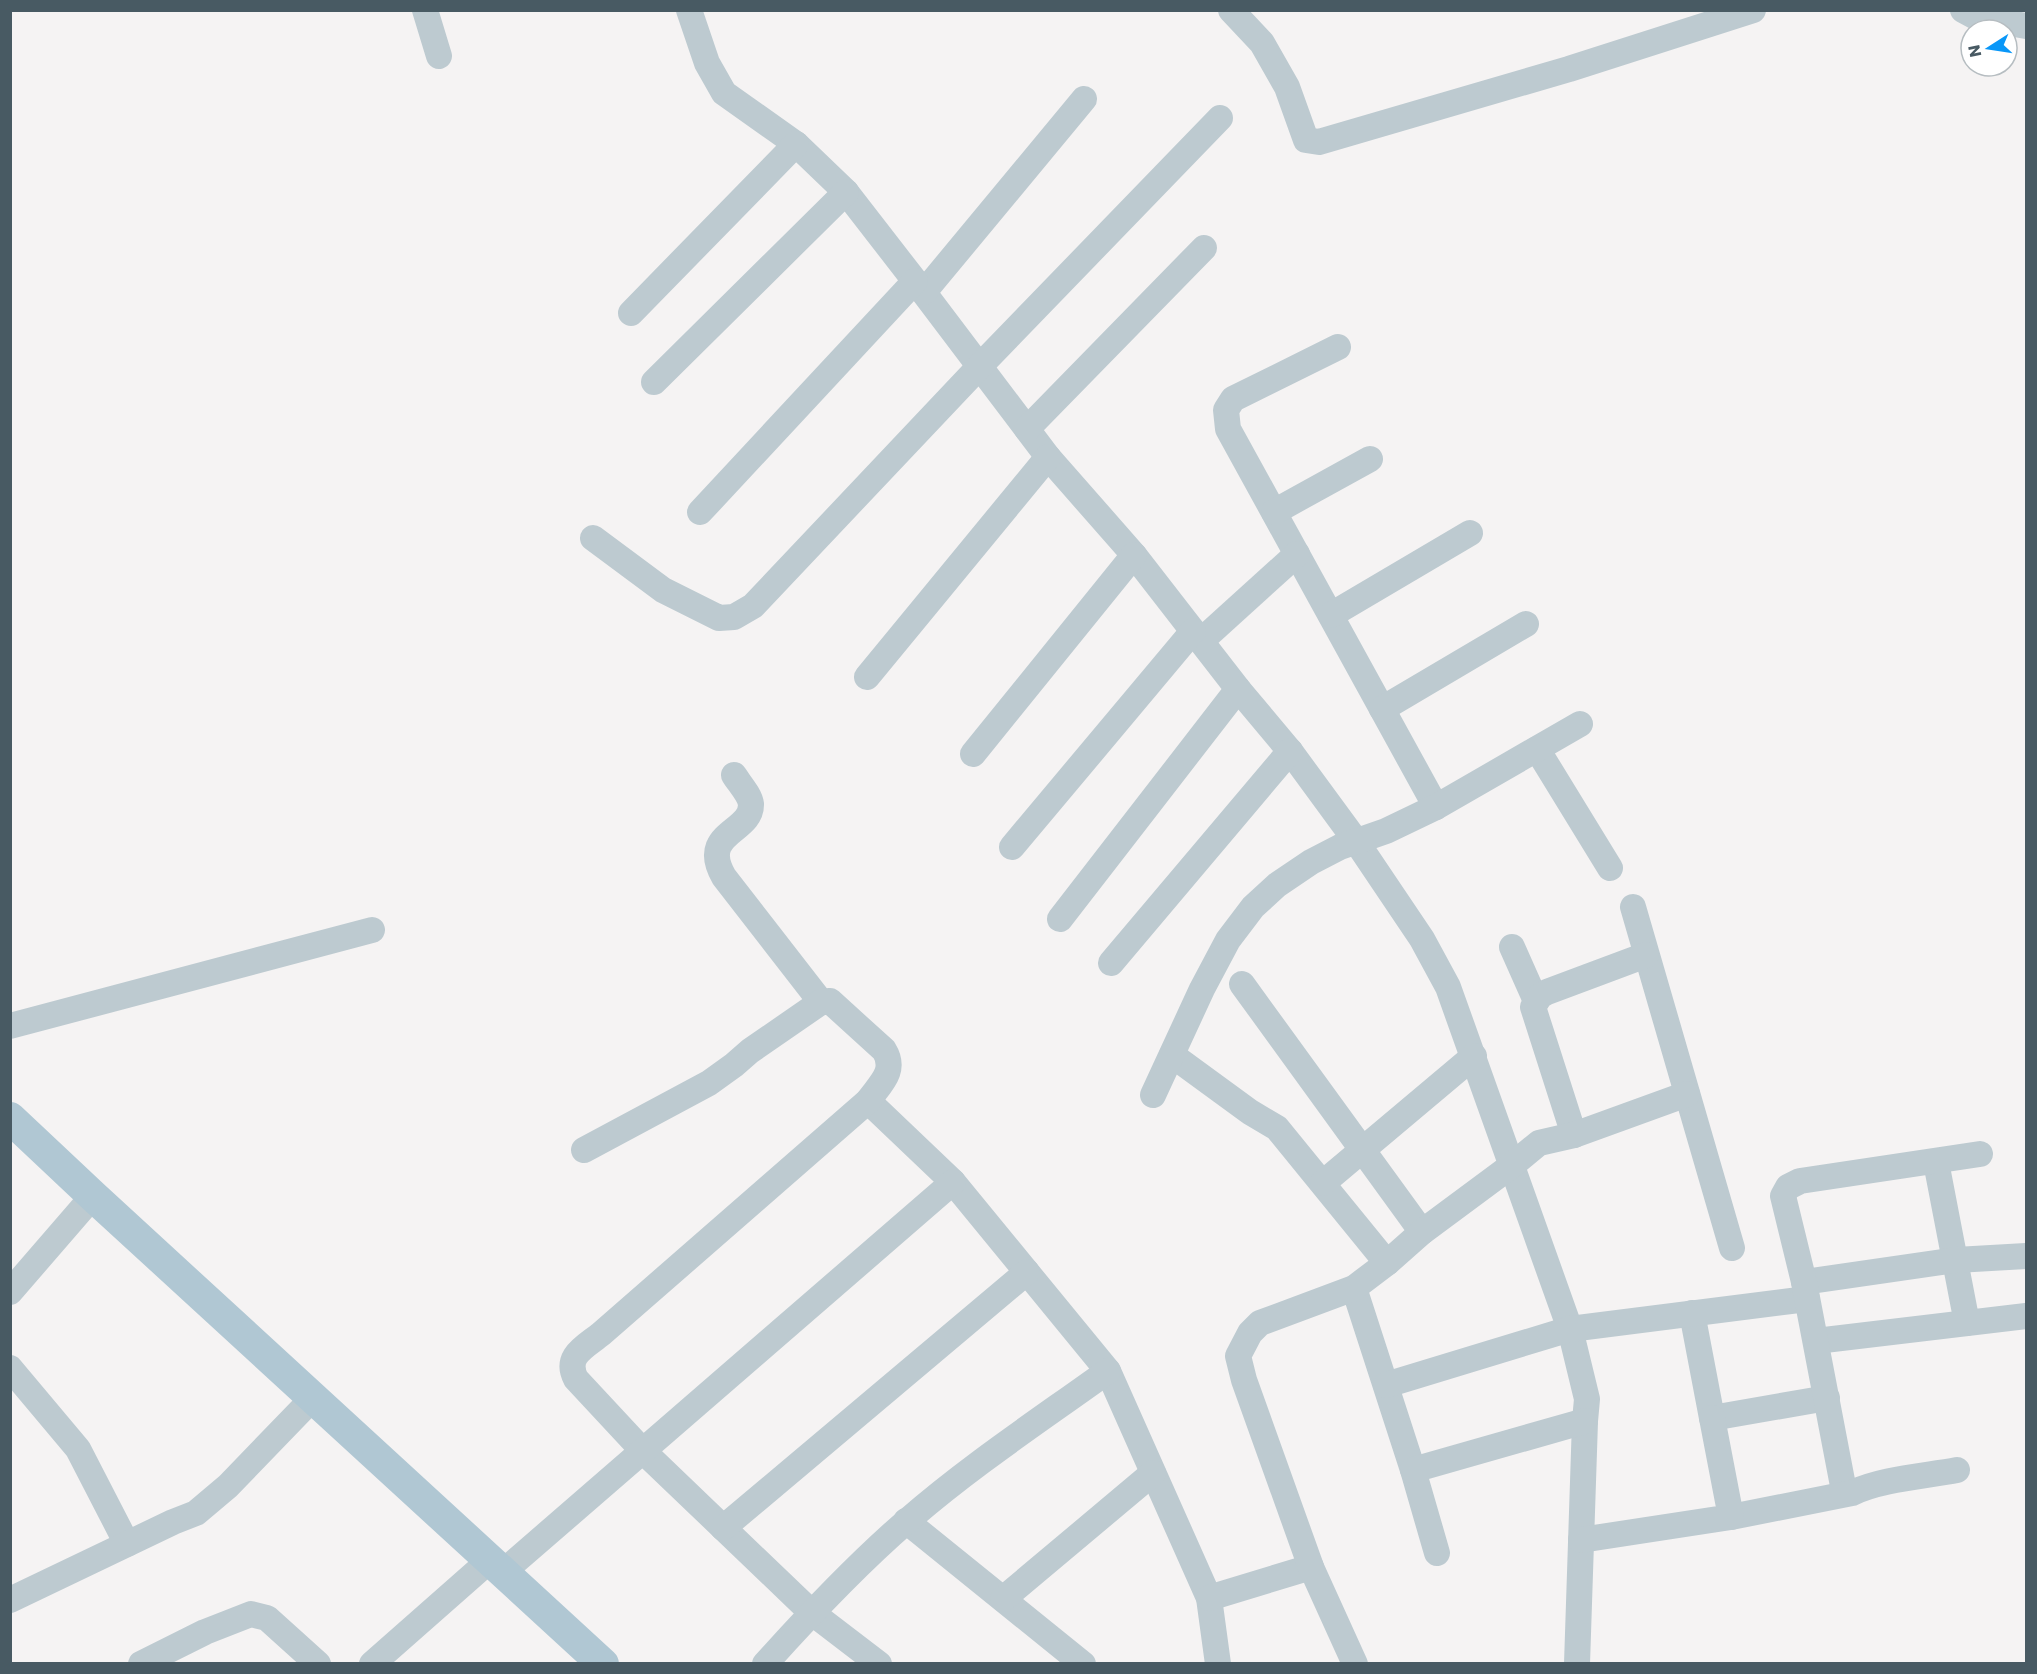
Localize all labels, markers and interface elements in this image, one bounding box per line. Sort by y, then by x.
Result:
north arrow [1959,18,2019,78]
text: N [1962,43,1987,59]

